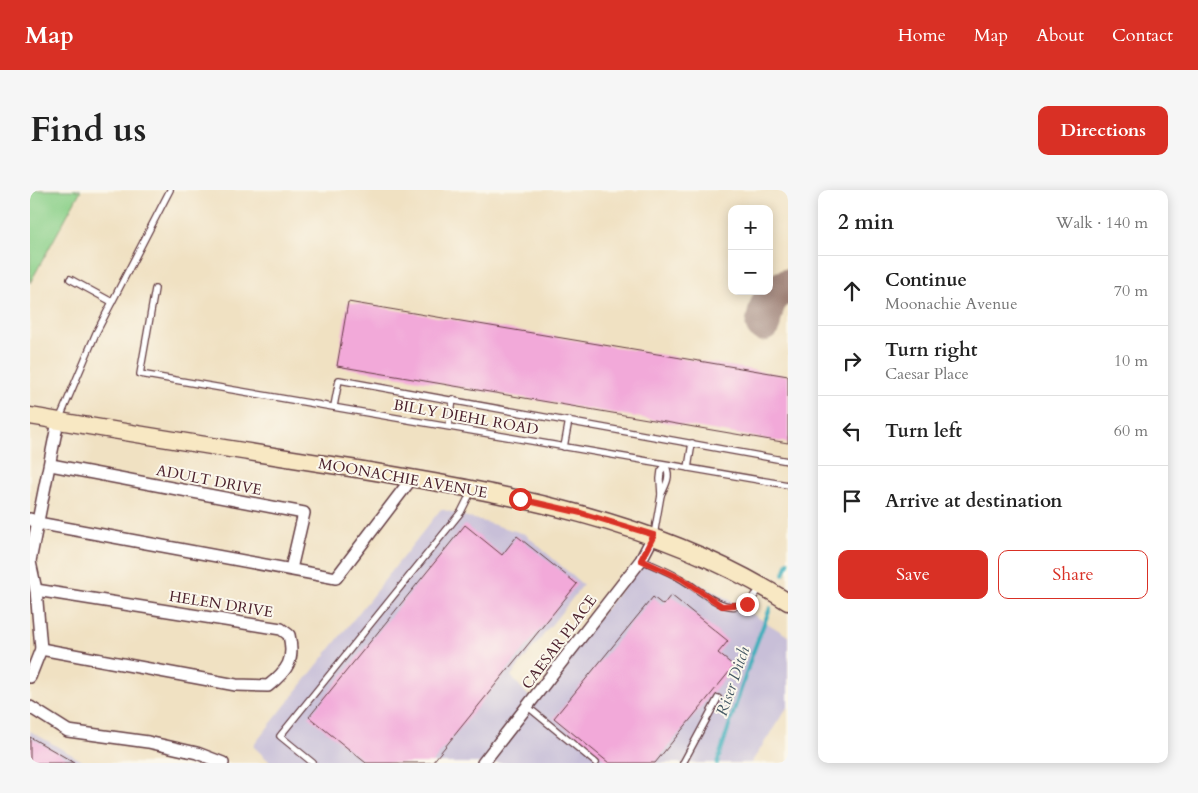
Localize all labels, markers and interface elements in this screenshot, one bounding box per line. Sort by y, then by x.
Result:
text: Map [25,19,74,52]
text: Home [898,23,946,48]
text: Map [974,23,1008,48]
text: About [1036,23,1084,48]
text: Contact [1112,23,1173,48]
text: Find us [30,106,146,154]
button: Directions [1038,106,1168,155]
map controls [728,205,773,295]
button: + [728,205,773,250]
text: 2 min [838,208,894,237]
text: Walk · 140 m [1056,212,1148,234]
button: − [728,250,773,295]
text: Continue [885,267,967,293]
icon: ahead [838,277,866,305]
text: 70 m [1114,280,1148,302]
text: Moonachie Avenue [885,293,1017,315]
text: Turn right [885,337,977,363]
icon: right [838,347,866,375]
text: 10 m [1114,350,1148,372]
text: Caesar Place [885,363,969,385]
street label: BILLY DIEHL ROAD [392,394,540,440]
icon: left [838,417,866,445]
text: Turn left [885,418,962,444]
text: 60 m [1114,420,1148,442]
street label: MOONACHIE AVENUE [317,453,489,503]
street label: ADULT DRIVE [154,460,264,500]
icon: arrive [838,487,866,515]
route start [509,488,532,511]
text: Arrive at destination [885,488,1062,514]
button: Save [838,550,988,599]
button: Share [998,550,1148,599]
street label: HELEN DRIVE [168,586,274,622]
street label: CAESAR PLACE [517,591,601,693]
route end [736,593,759,616]
water label: Riser Ditch [711,643,755,719]

